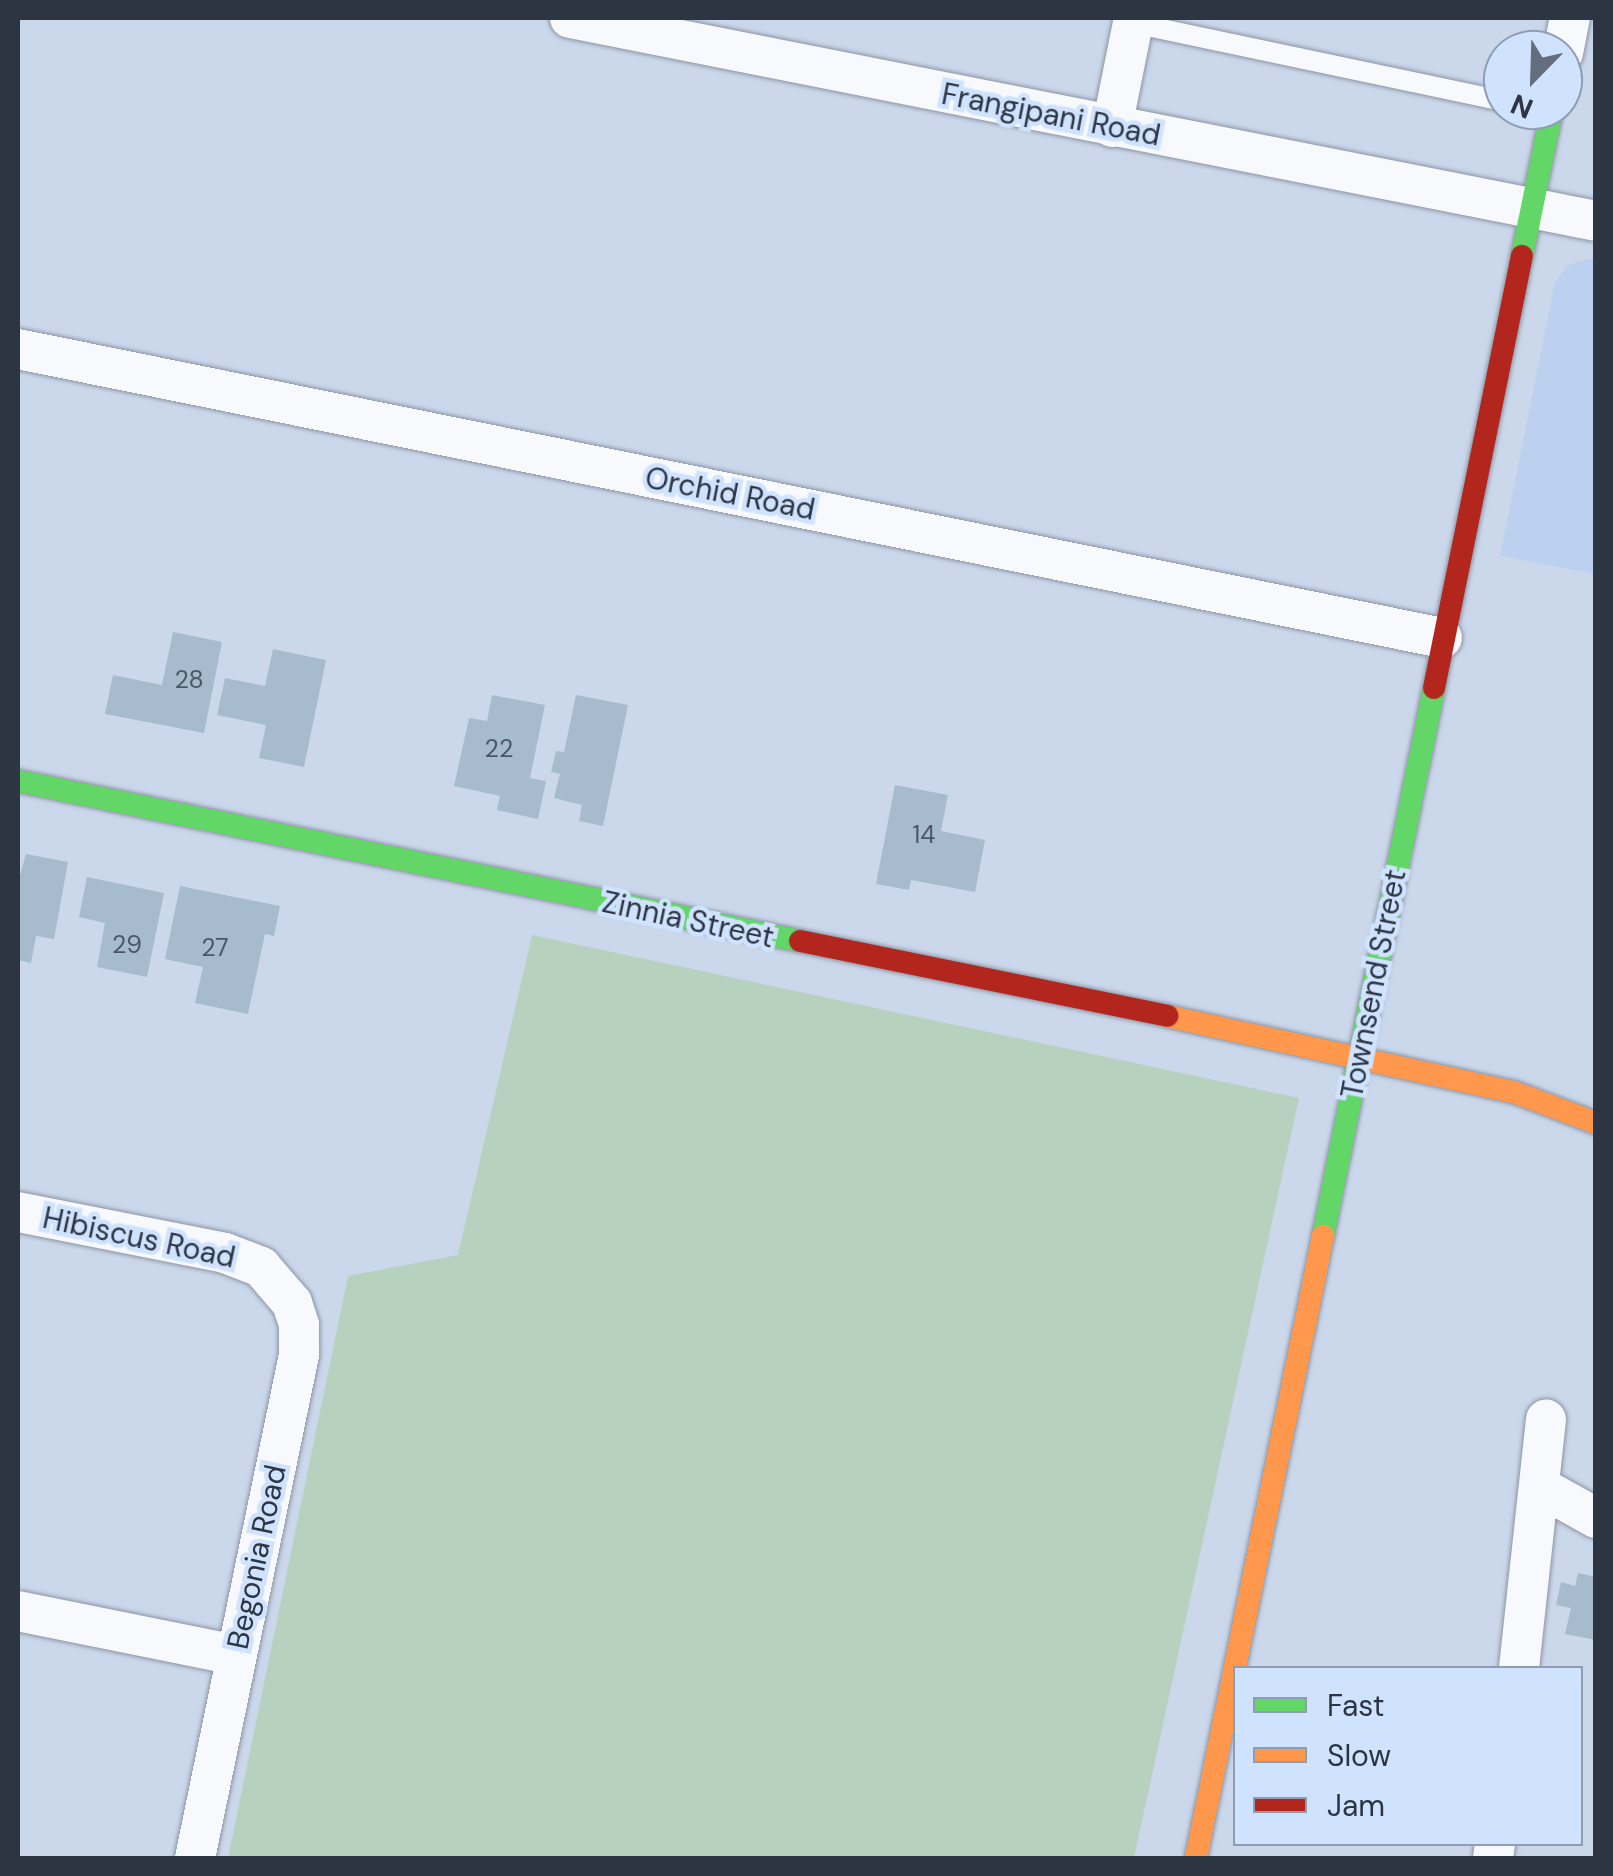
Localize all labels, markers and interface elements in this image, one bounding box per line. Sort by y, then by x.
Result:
north arrow [1483,30,1583,130]
street label: Frangipani Road [939,76,1163,154]
text: N [1505,85,1538,127]
street label: Orchid Road [642,460,818,528]
house number: 28 [174,665,204,695]
house number: 22 [485,734,513,764]
house number: 14 [913,820,935,850]
street label: Townsend Street [1334,866,1414,1102]
street label: Zinnia Street [599,884,777,956]
house number: 29 [112,930,142,960]
house number: 27 [201,933,229,963]
street label: Hibiscus Road [39,1200,239,1276]
street label: Begonia Road [220,1462,294,1652]
legend [1233,1666,1583,1846]
text: Fast [1327,1686,1385,1725]
text: Slow [1327,1736,1391,1775]
text: Jam [1327,1786,1385,1825]

